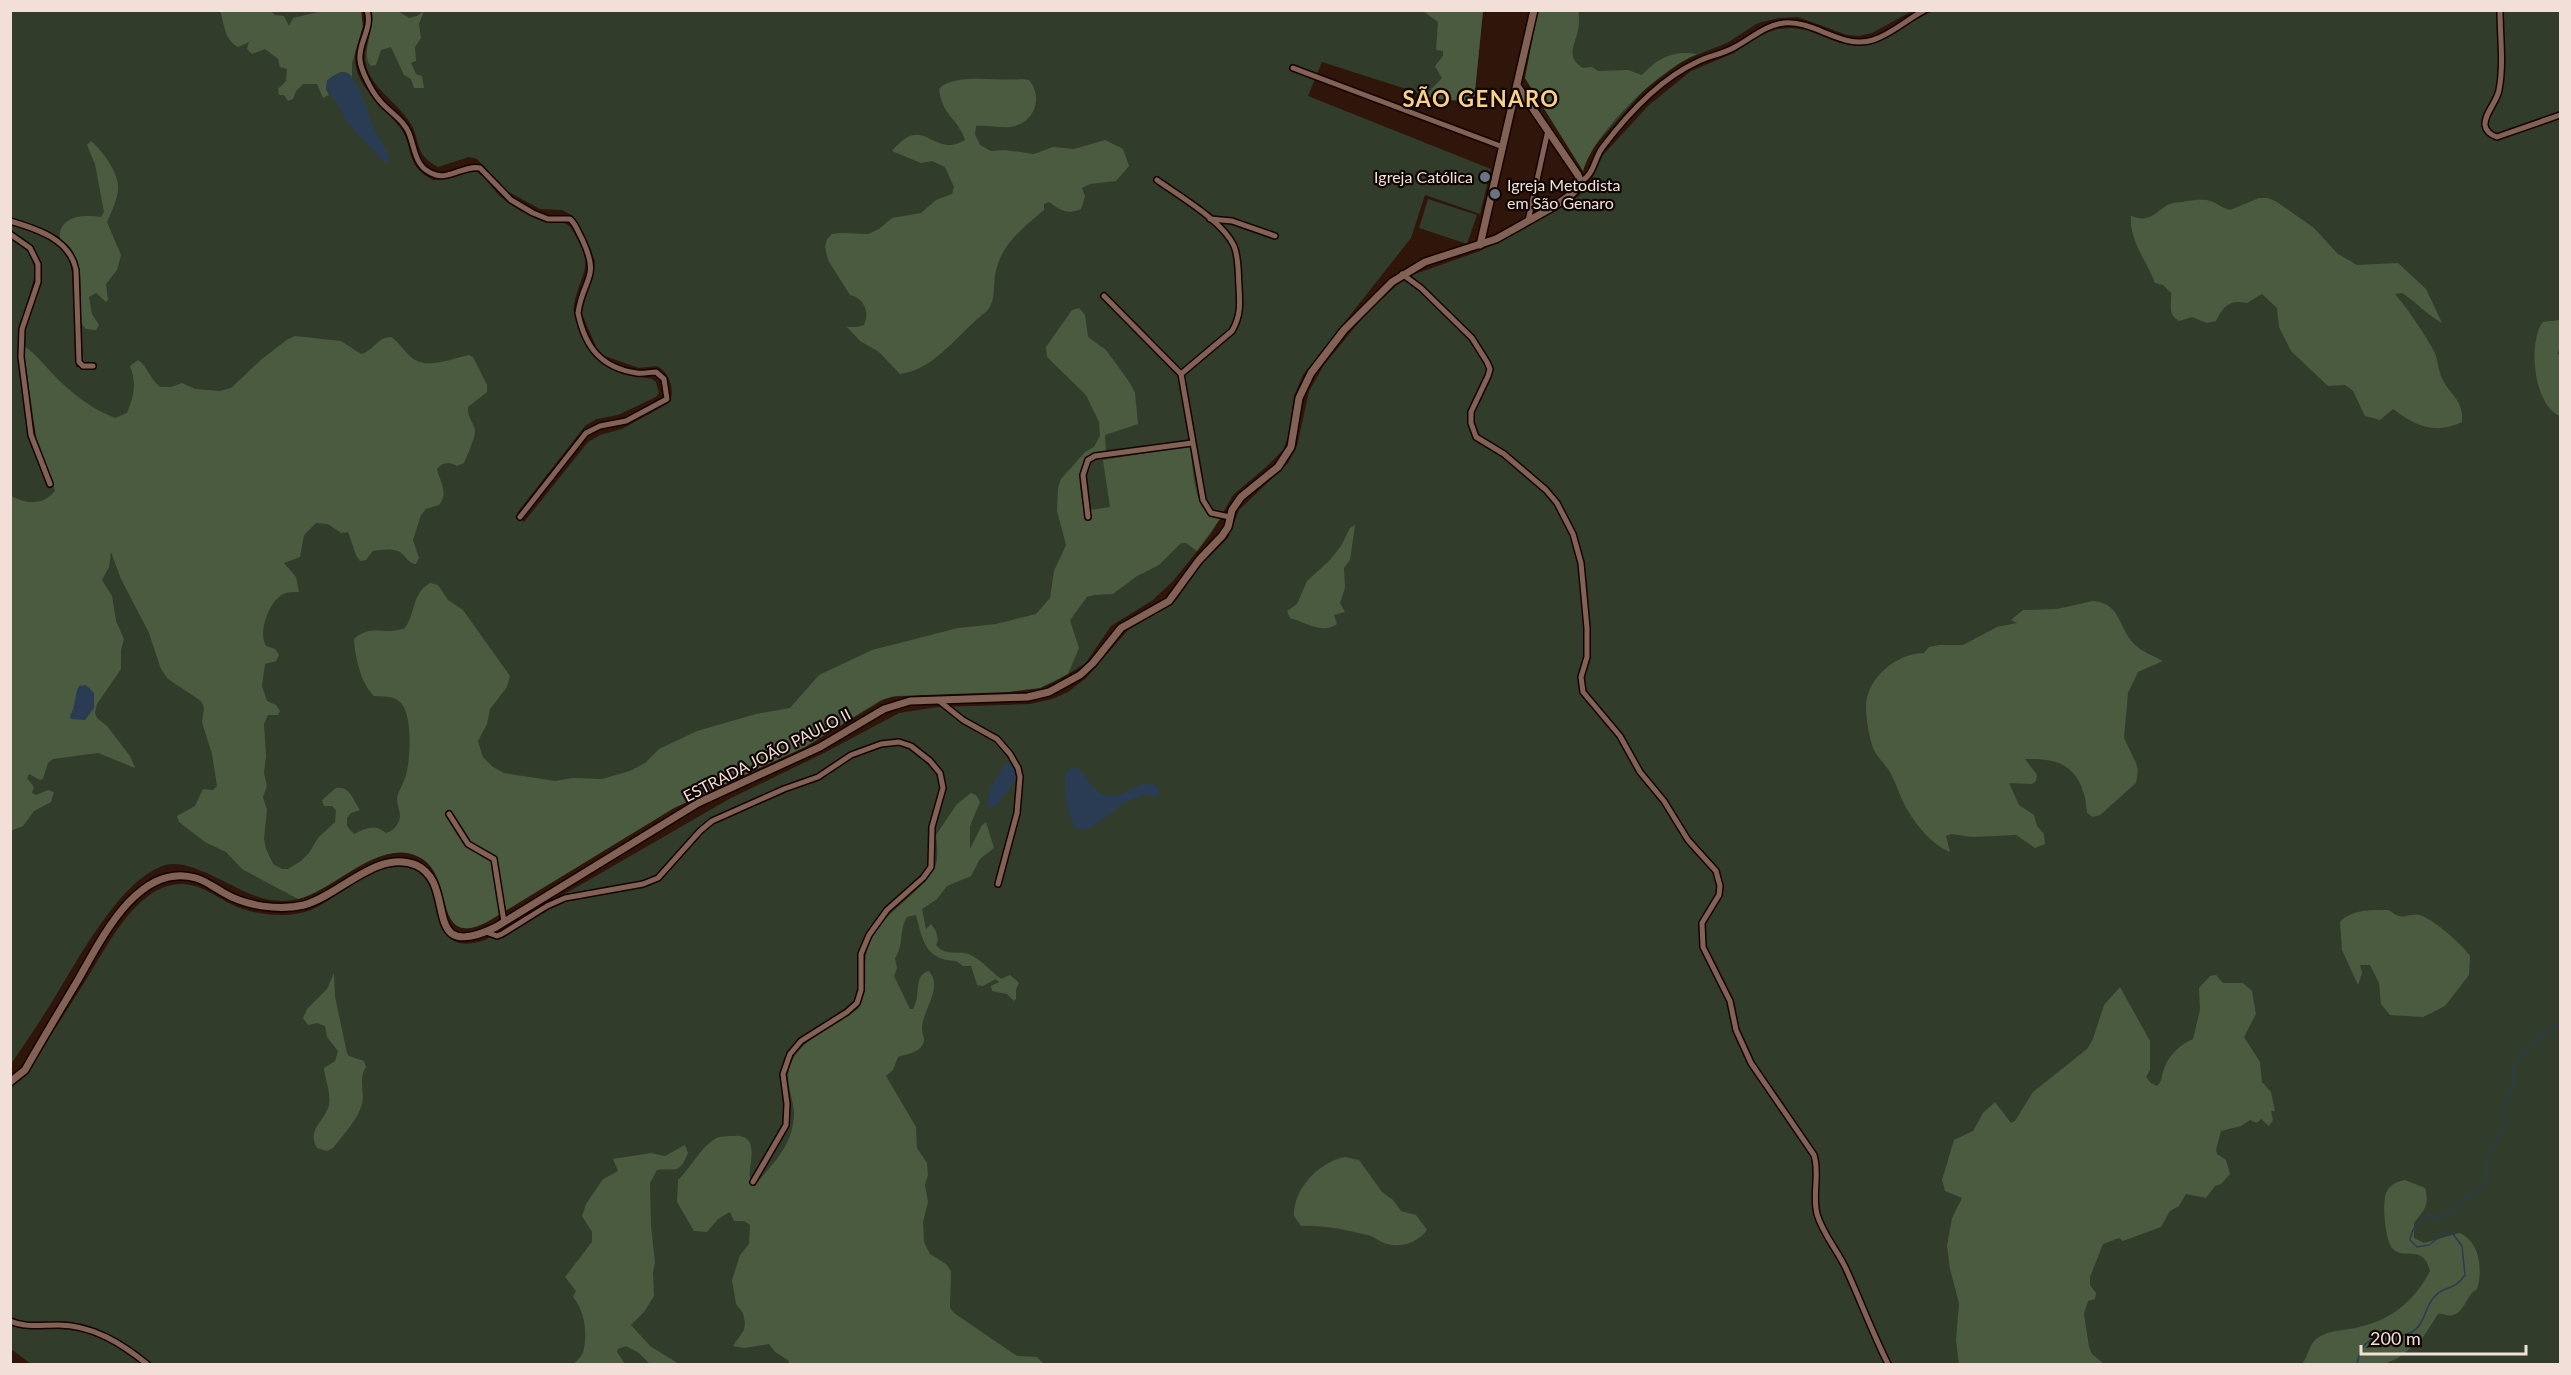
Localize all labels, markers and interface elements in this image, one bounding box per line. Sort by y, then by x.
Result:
district label: SÃO GENARO [1402,85,1560,112]
place label: Igreja Católica [1374,167,1473,186]
marker: Igreja Católica [1478,170,1492,184]
place label: Igreja Metodista em São Genaro [1507,175,1621,212]
marker: Igreja Metodista em São Genaro [1488,187,1502,201]
street label: ESTRADA JOÃO PAULO II [680,704,854,805]
scale bar [2361,1318,2526,1356]
text: 200 m [2370,1327,2421,1349]

